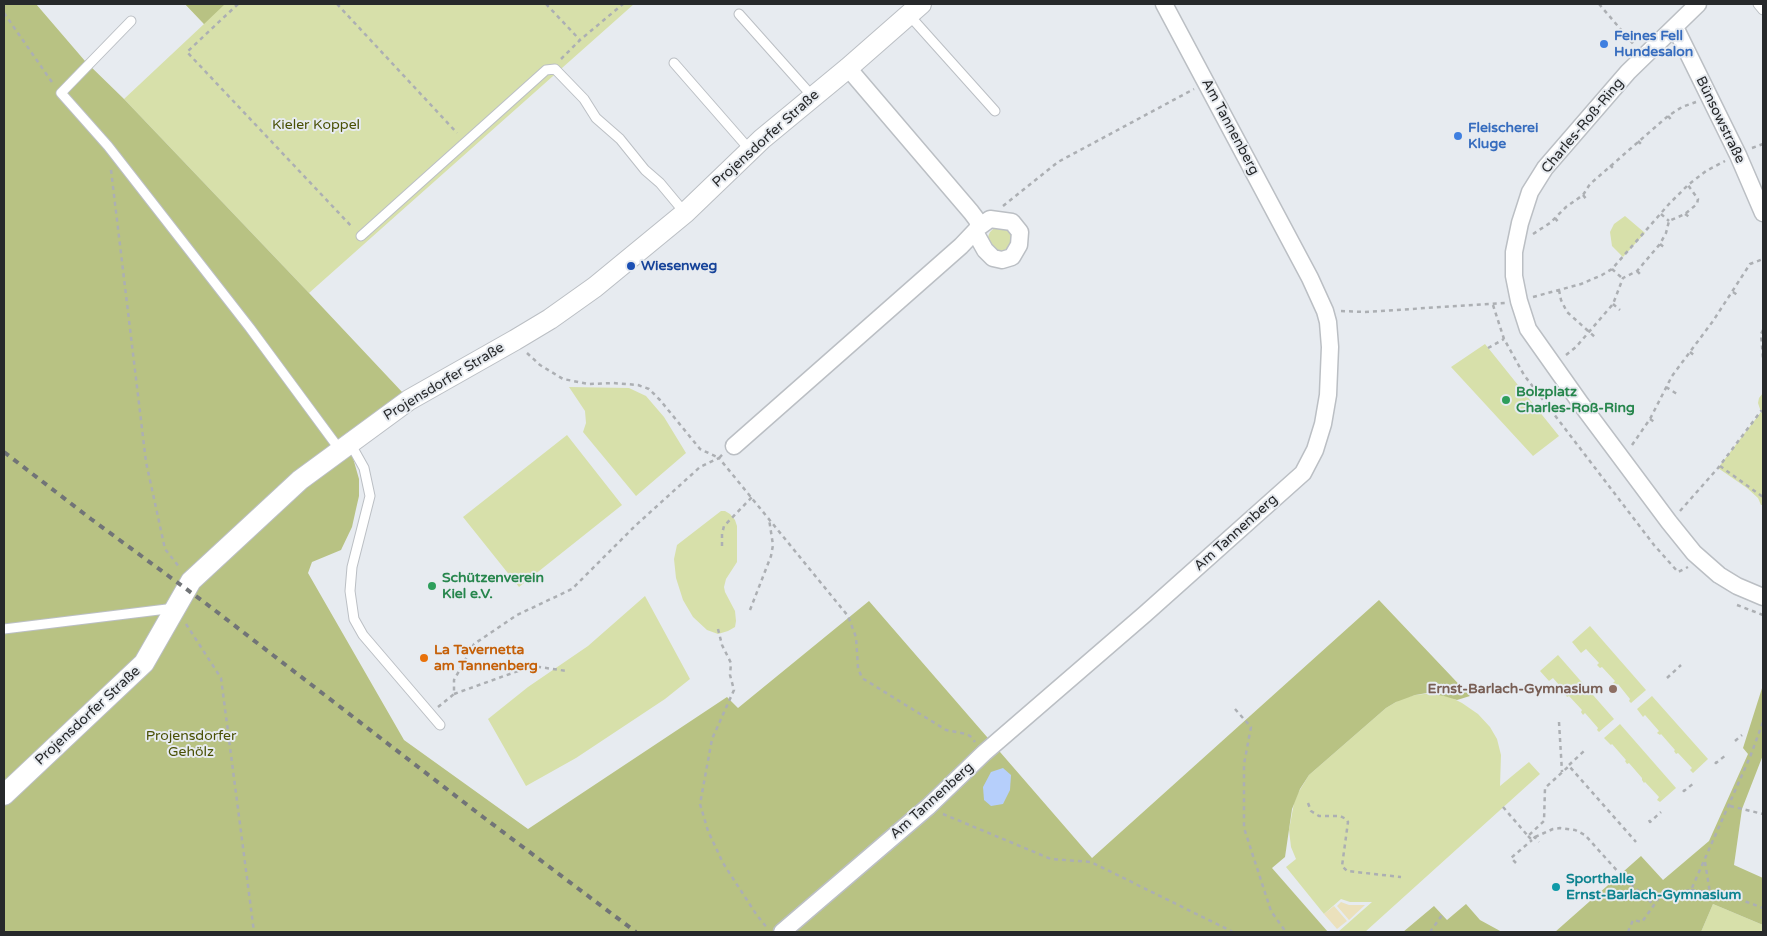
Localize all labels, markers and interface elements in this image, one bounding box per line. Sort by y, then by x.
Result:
place label: Feines Fell Hundesalon [1614,28,1693,60]
marker: Feines Fell Hundesalon [1598,38,1610,50]
street label: Bünsowstraße [1692,74,1748,166]
street label: Charles-Roß-Ring [1538,75,1628,177]
street label: Am Tannenberg [1198,76,1262,178]
street label: Projensdorfer Straße [709,87,823,191]
park label: Kieler Koppel [272,117,360,133]
place label: Fleischerei Kluge [1468,120,1539,152]
marker: Fleischerei Kluge [1452,130,1464,142]
place label: Wiesenweg [641,258,717,274]
marker: Wiesenweg [625,260,637,272]
street label: Projensdorfer Straße [381,339,507,425]
place label: Bolzplatz Charles-Roß-Ring [1516,384,1635,417]
marker: Bolzplatz Charles-Roß-Ring [1500,394,1512,406]
street label: Am Tannenberg [1191,491,1281,575]
place label: Schützenverein Kiel e.V. [442,570,544,602]
marker: Schützenverein Kiel e.V. [426,580,438,592]
place label: La Tavernetta am Tannenberg [434,642,538,674]
marker: La Tavernetta am Tannenberg [418,652,430,664]
street label: Projensdorfer Straße [32,663,144,769]
place label: Ernst-Barlach-Gymnasium [1428,681,1603,697]
marker: Ernst-Barlach-Gymnasium [1607,683,1619,695]
park label: Projensdorfer Gehölz [146,728,236,760]
street label: Am Tannenberg [887,759,977,843]
place label: Sporthalle Ernst-Barlach-Gymnasium [1566,871,1741,904]
marker: Sporthalle Ernst-Barlach-Gymnasium [1550,881,1562,893]

